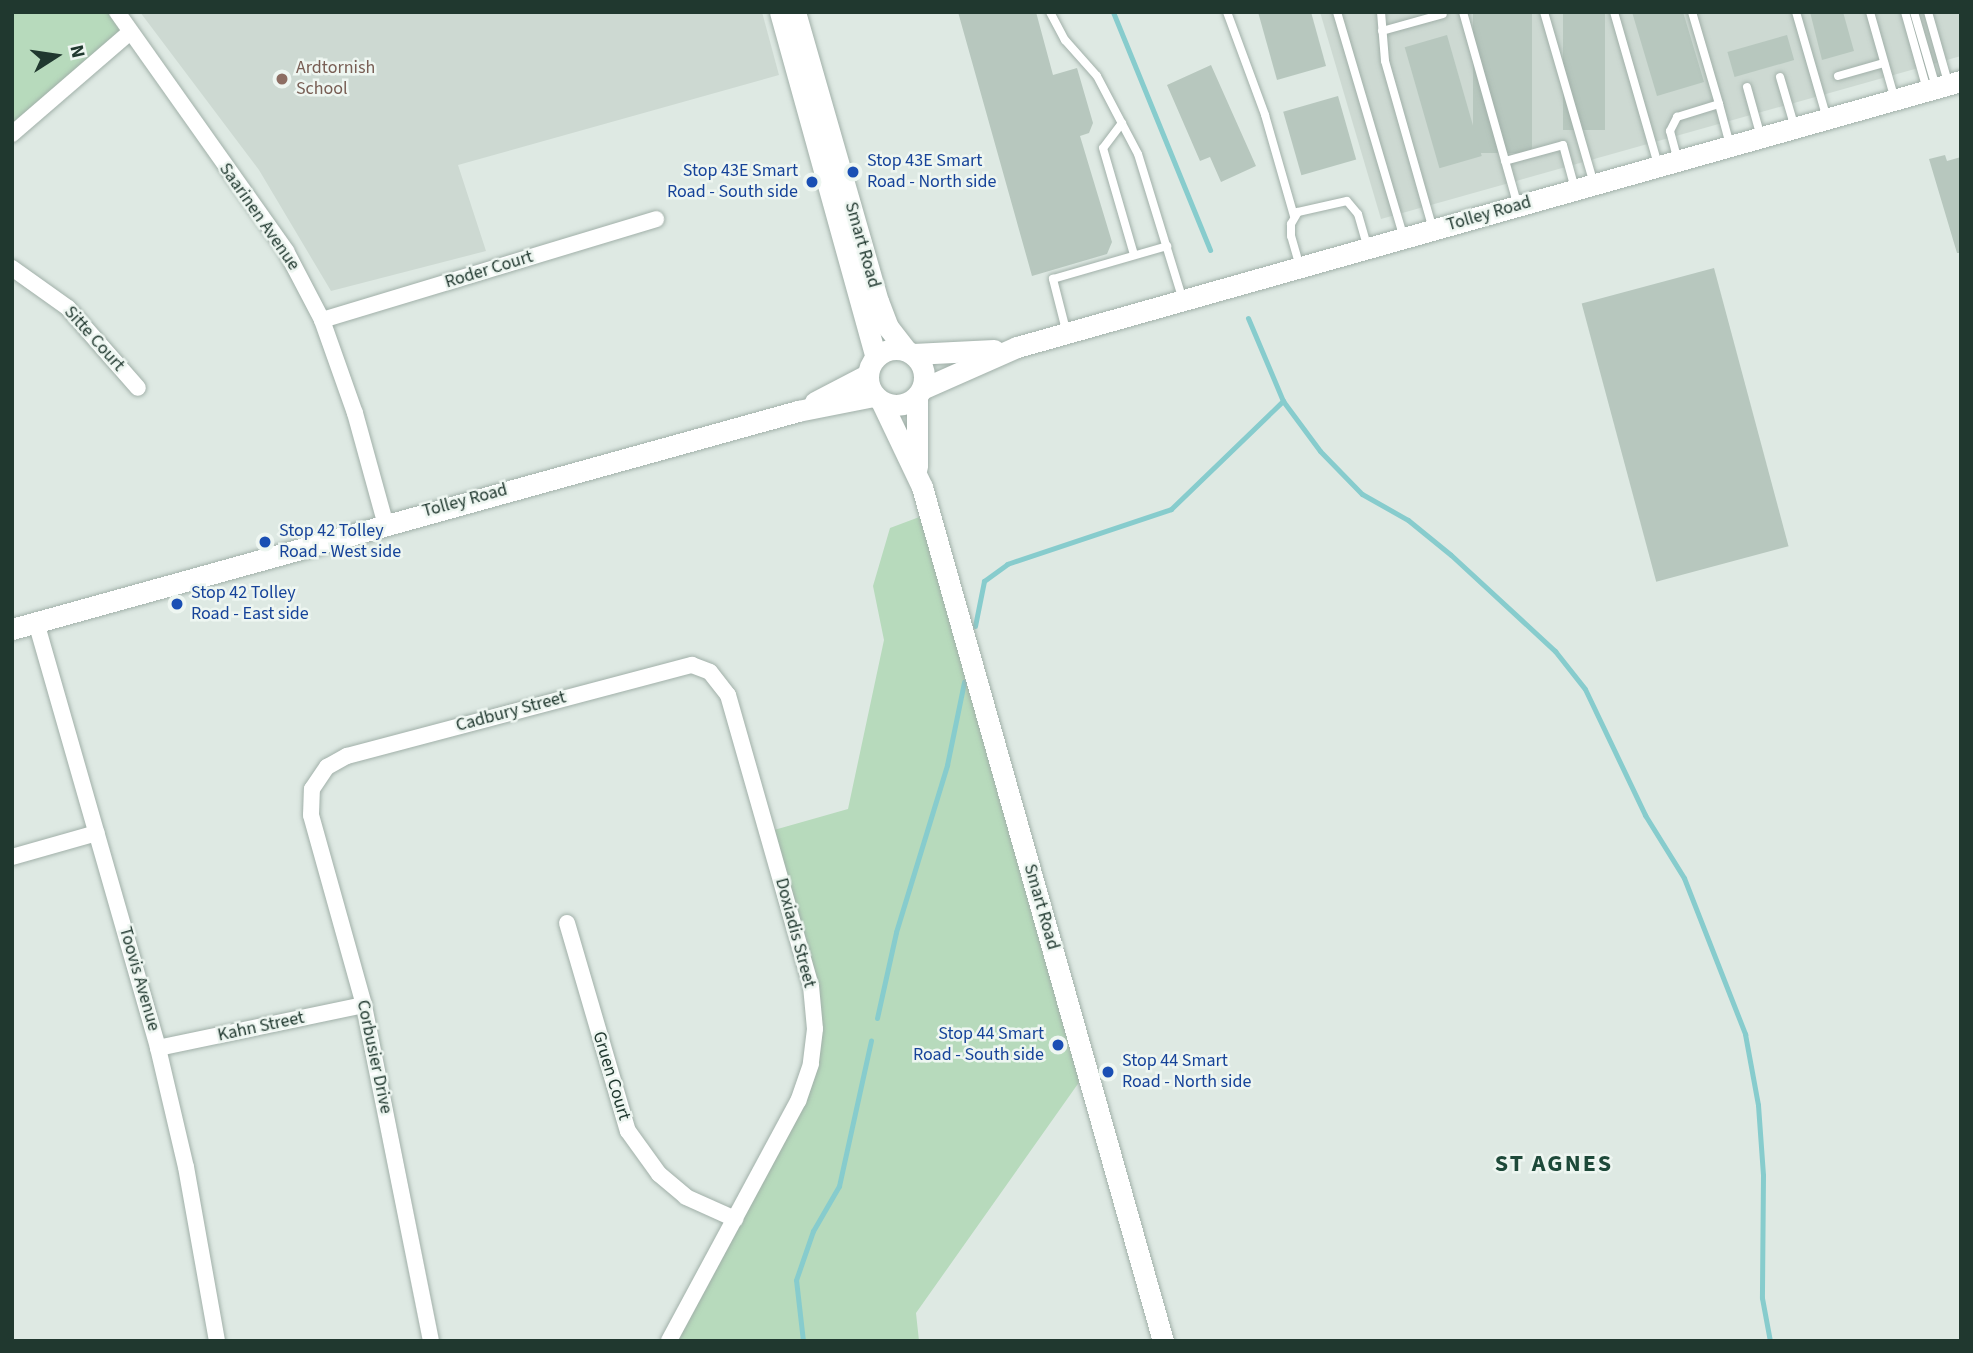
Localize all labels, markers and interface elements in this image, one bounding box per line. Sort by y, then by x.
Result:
north arrow [21,21,91,91]
text: N [63,43,92,61]
place label: Ardtornish School [296,58,375,100]
marker: Ardtornish School [274,71,290,87]
place label: Stop 43E Smart Road - North side [867,151,996,194]
street label: Saarinen Avenue [214,159,304,275]
place label: Stop 43E Smart Road - South side [667,161,798,204]
marker: Stop 43E Smart Road - North side [845,164,861,180]
marker: Stop 43E Smart Road - South side [804,174,820,190]
street label: Tolley Road [1444,192,1534,236]
street label: Smart Road [839,200,885,290]
street label: Roder Court [442,246,536,294]
street label: Sitte Court [59,302,129,376]
street label: Tolley Road [420,479,510,523]
place label: Stop 42 Tolley Road - West side [279,521,401,564]
marker: Stop 42 Tolley Road - West side [257,534,273,550]
place label: Stop 42 Tolley Road - East side [191,583,309,626]
marker: Stop 42 Tolley Road - East side [169,596,185,612]
street label: Cadbury Street [454,687,568,737]
street label: Smart Road [1018,862,1064,952]
street label: Doxiadis Street [770,876,820,990]
street label: Toovis Avenue [114,924,164,1034]
street label: Corbusier Drive [351,998,397,1116]
street label: Kahn Street [216,1007,306,1047]
place label: Stop 44 Smart Road - South side [913,1024,1044,1066]
street label: Gruen Court [587,1029,635,1123]
marker: Stop 44 Smart Road - South side [1050,1037,1066,1053]
place label: Stop 44 Smart Road - North side [1122,1051,1251,1094]
marker: Stop 44 Smart Road - North side [1100,1064,1116,1080]
district label: ST AGNES [1496,1150,1612,1178]

